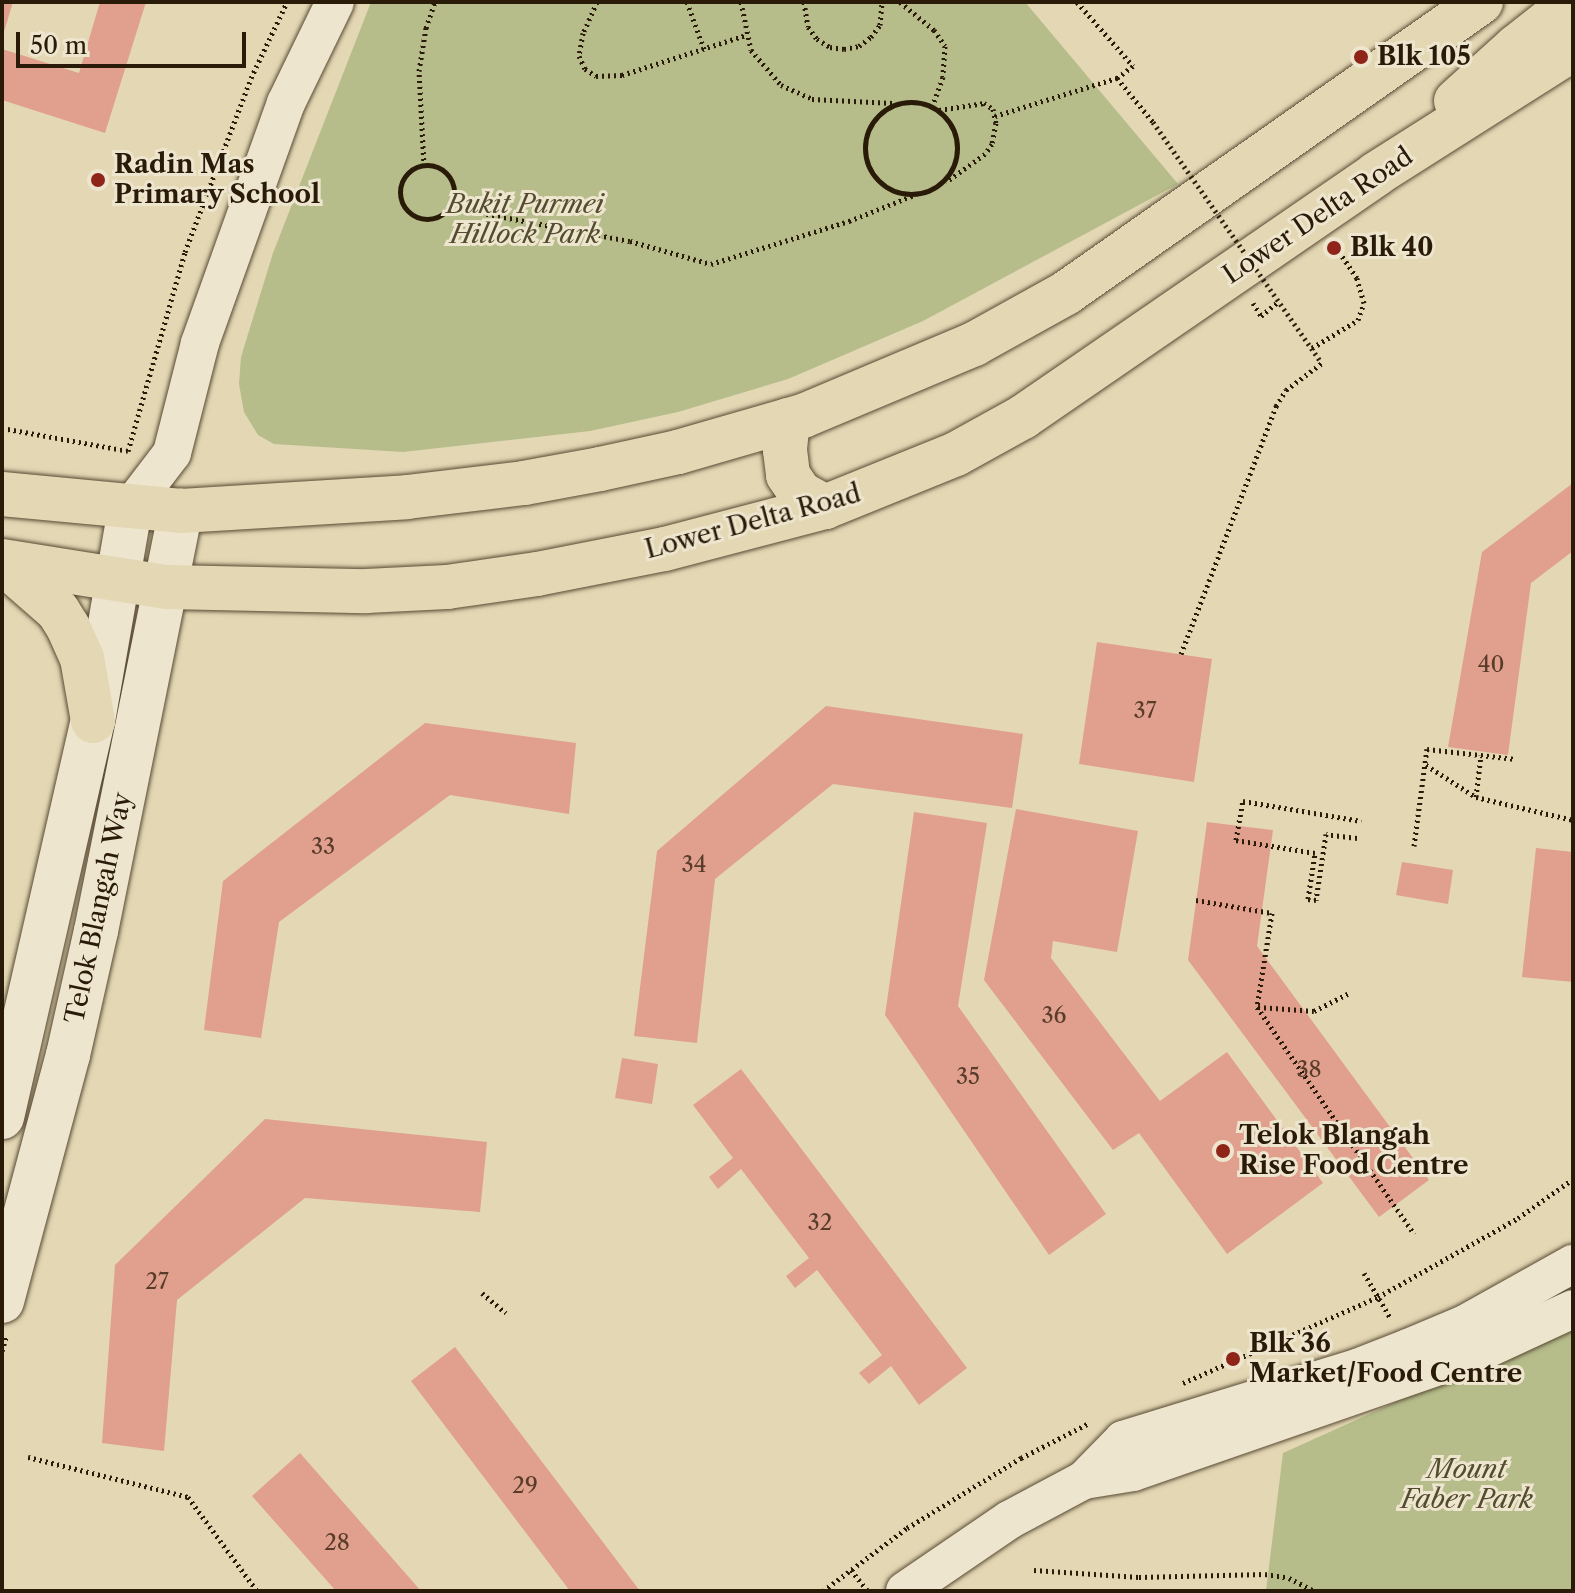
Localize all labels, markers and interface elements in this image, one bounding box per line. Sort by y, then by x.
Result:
scale bar [20,16,250,66]
text: 50 m [30,31,87,60]
place label: Blk 105 [1377,41,1471,73]
marker: Blk 105 [1352,48,1370,66]
street label: Lower Delta Road [1217,141,1419,291]
place label: Radin Mas Primary School [114,149,321,210]
marker: Radin Mas Primary School [89,171,107,189]
park label: Bukit Purmei Hillock Park [446,189,604,250]
place label: Blk 40 [1350,232,1434,264]
marker: Blk 40 [1325,239,1343,257]
street label: Lower Delta Road [641,478,865,566]
house number: 40 [1478,652,1504,678]
house number: 37 [1134,698,1156,724]
street label: Telok Blangah Way [59,789,139,1027]
house number: 33 [311,834,335,860]
house number: 34 [682,852,706,878]
house number: 36 [1042,1003,1066,1029]
house number: 38 [1296,1057,1322,1083]
house number: 35 [956,1064,980,1090]
place label: Telok Blangah Rise Food Centre [1239,1120,1468,1182]
marker: Telok Blangah Rise Food Centre [1214,1142,1232,1160]
house number: 32 [808,1210,832,1236]
house number: 27 [145,1269,169,1295]
place label: Blk 36 Market/Food Centre [1249,1328,1522,1390]
marker: Blk 36 Market/Food Centre [1224,1350,1242,1368]
park label: Mount Faber Park [1401,1454,1533,1516]
house number: 29 [512,1473,538,1499]
house number: 28 [324,1530,350,1556]

